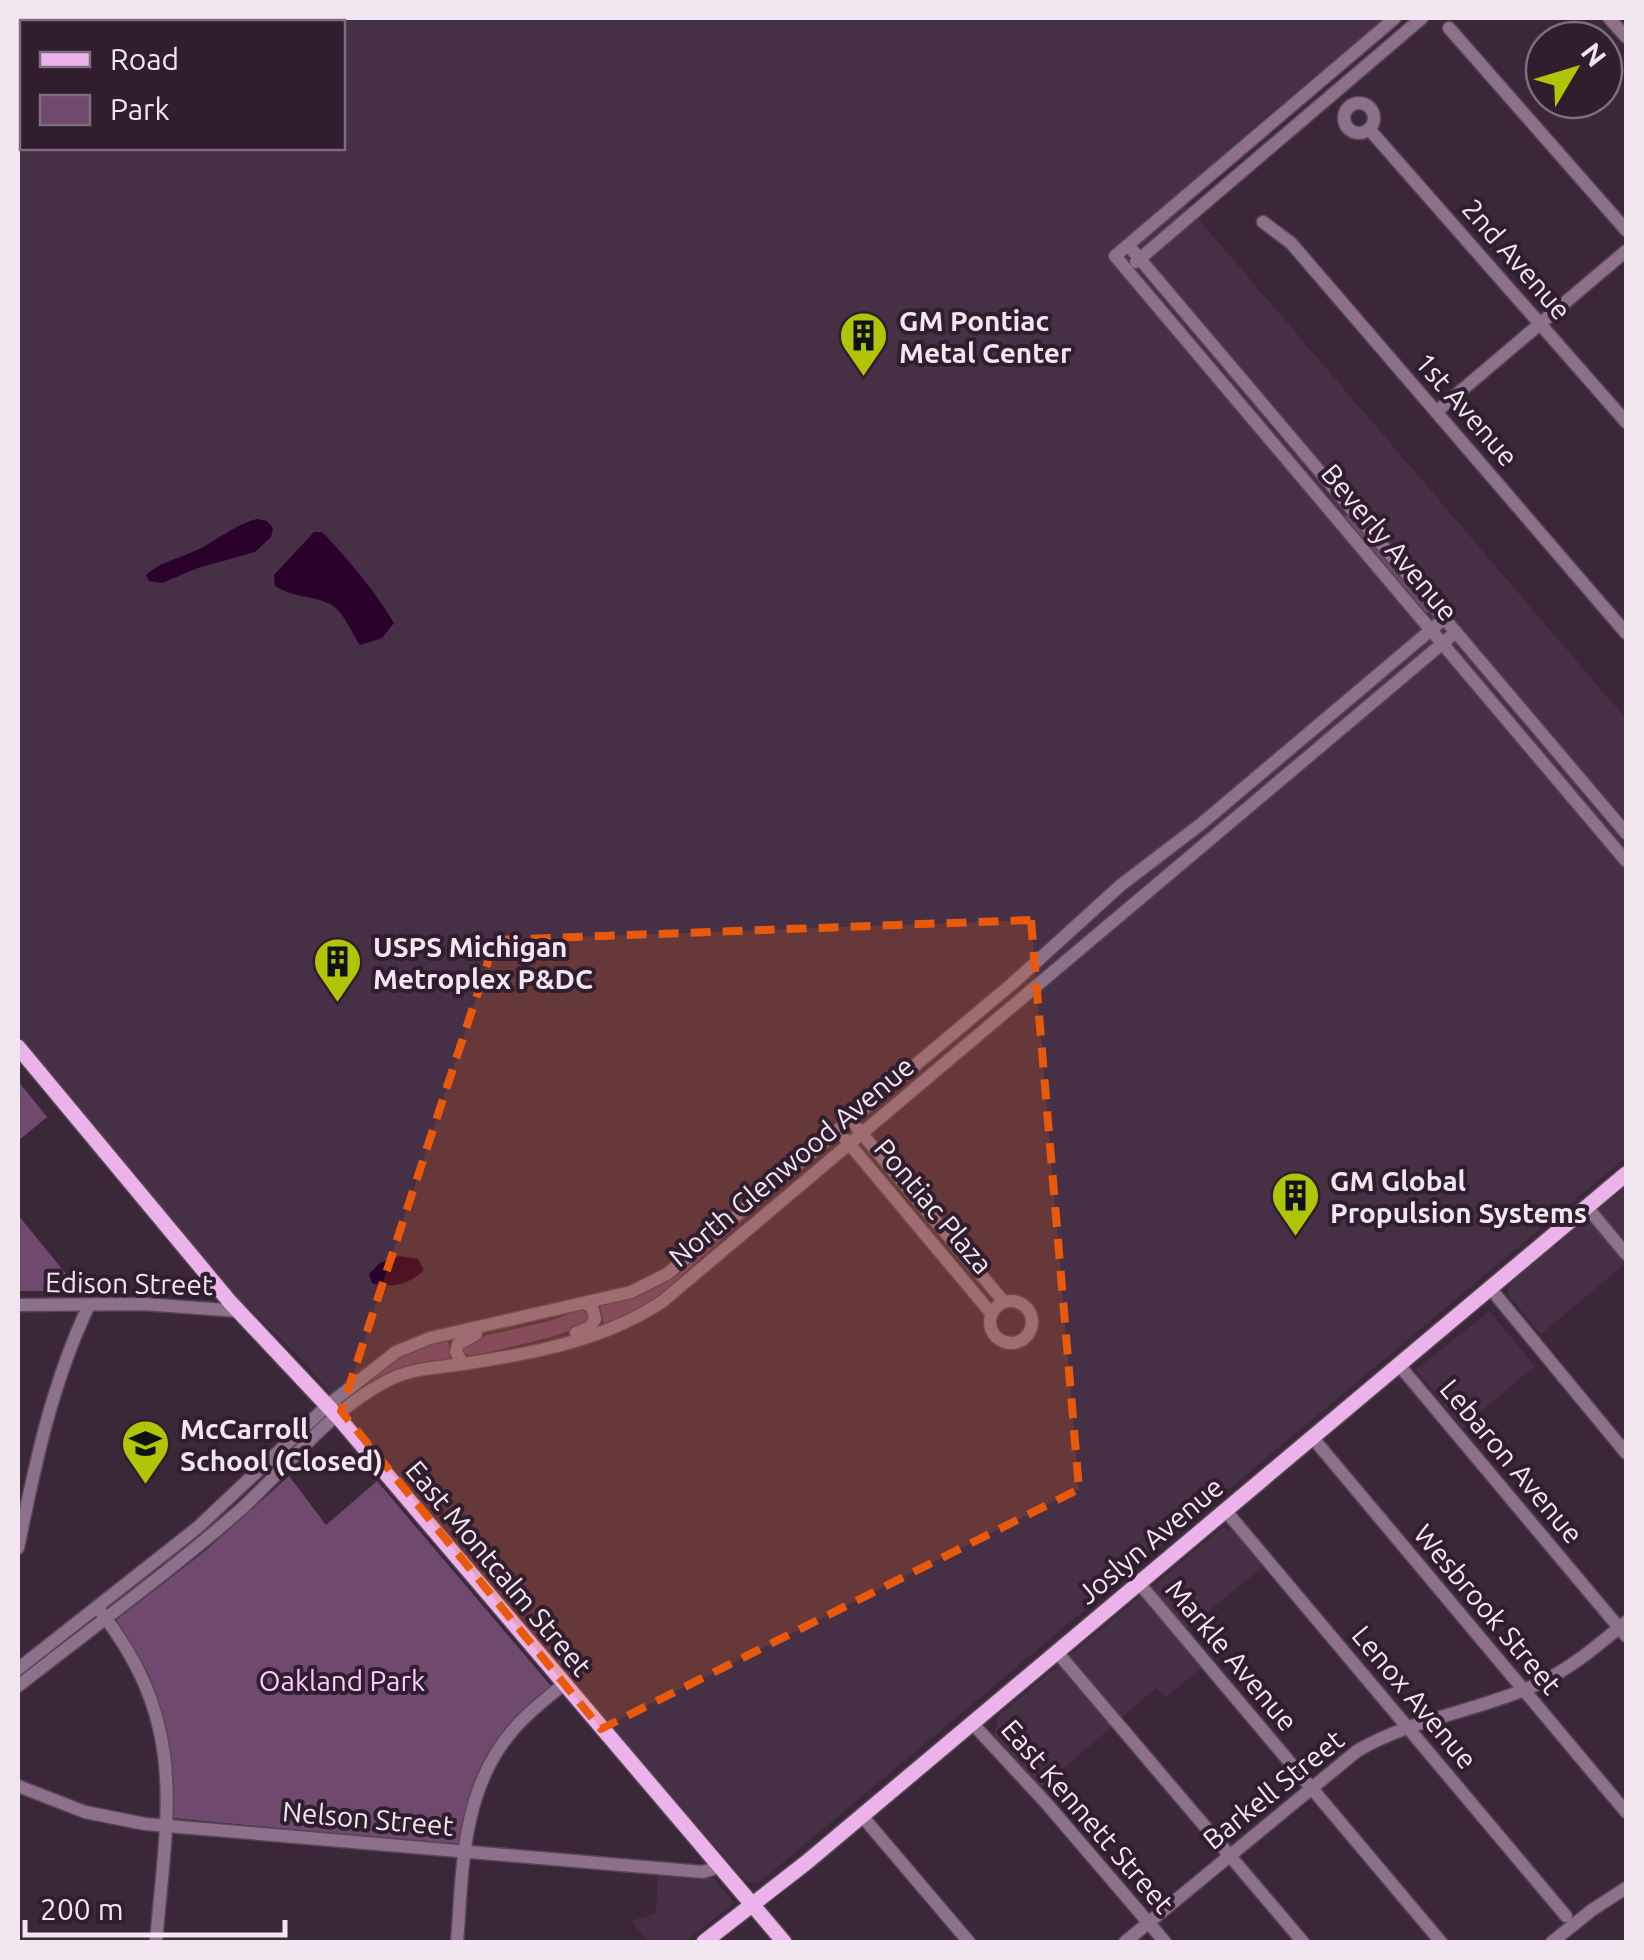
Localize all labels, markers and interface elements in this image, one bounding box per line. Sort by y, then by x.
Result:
legend [20,20,345,150]
north arrow [1524,20,1624,120]
text: N [1575,37,1613,72]
text: Road [110,42,179,76]
text: Park [110,92,170,126]
street label: 2nd Avenue [1456,193,1578,325]
place label: GM Pontiac Metal Center [899,305,1072,368]
building icon: GM Pontiac Metal Center [838,310,890,378]
street label: 1st Avenue [1409,346,1525,472]
street label: Beverly Avenue [1316,458,1464,626]
place label: USPS Michigan Metroplex P&DC [373,931,593,994]
building icon: USPS Michigan Metroplex P&DC [312,936,364,1004]
street label: North Glenwood Avenue [663,1050,919,1272]
street label: Pontiac Plaza [869,1132,999,1280]
place label: GM Global Propulsion Systems [1330,1165,1587,1228]
building icon: GM Global Propulsion Systems [1269,1170,1321,1238]
street label: Edison Street [45,1266,213,1300]
street label: Lebaron Avenue [1435,1373,1589,1549]
place label: McCarroll School (Closed) [180,1413,383,1477]
school or university icon: McCarroll School (Closed) [119,1418,171,1486]
street label: East Montcalm Street [400,1454,598,1682]
street label: Joslyn Avenue [1071,1470,1229,1610]
street label: Wesbrook Street [1408,1518,1568,1700]
street label: Markle Avenue [1160,1573,1304,1737]
street label: Lenox Avenue [1346,1619,1484,1775]
park label: Oakland Park [259,1665,425,1696]
street label: East Kennett Street [996,1713,1180,1919]
street label: Barkell Street [1197,1723,1349,1855]
street label: Nelson Street [281,1795,455,1841]
scale bar [25,1875,285,1937]
text: 200 m [40,1892,124,1926]

